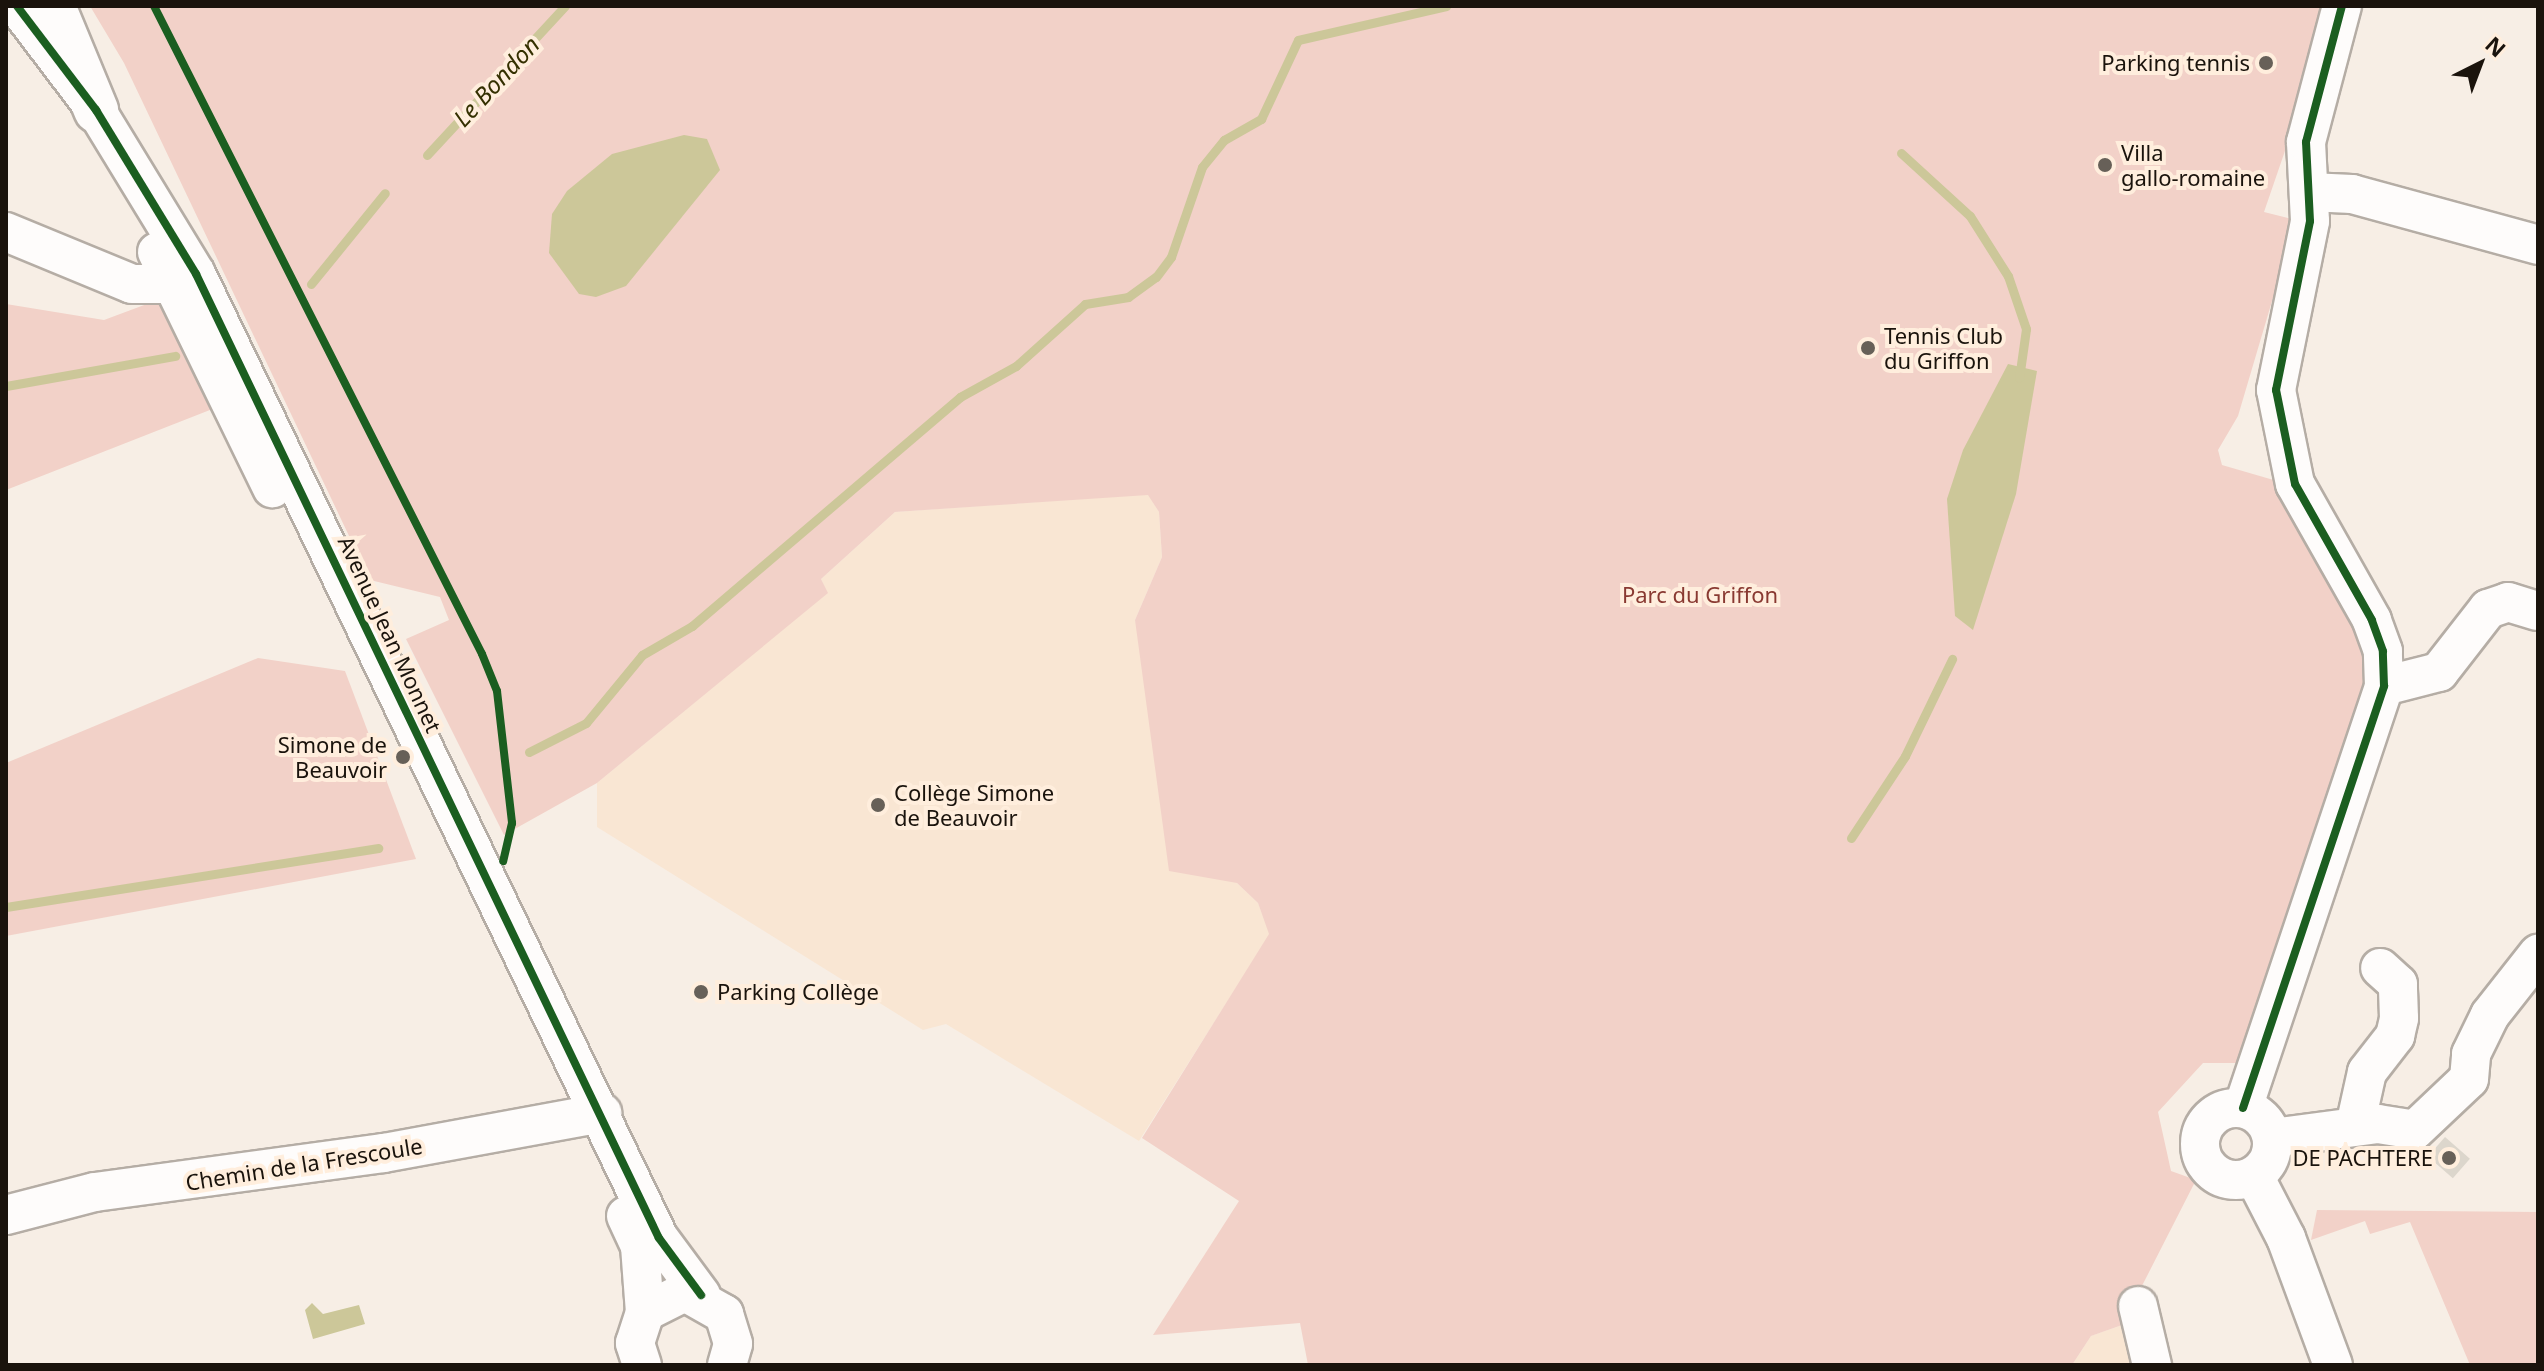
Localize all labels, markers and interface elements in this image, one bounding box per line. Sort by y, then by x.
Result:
north arrow [2440,24,2520,104]
text: N [2479,29,2513,63]
water label: Le Bondon [447,30,545,132]
place label: Parking tennis [2101,50,2250,76]
marker: Parking tennis [2257,54,2275,72]
place label: Villa gallo-romaine [2121,139,2265,190]
marker: Villa gallo-romaine [2096,156,2114,174]
place label: Tennis Club du Griffon [1884,322,2003,374]
marker: Tennis Club du Griffon [1859,339,1877,357]
street label: Avenue Jean Monnet [333,532,447,736]
park label: Parc du Griffon [1622,582,1778,608]
place label: Simone de Beauvoir [278,731,387,782]
marker: Simone de Beauvoir [394,748,412,766]
place label: Collège Simone de Beauvoir [894,779,1054,830]
marker: Collège Simone de Beauvoir [869,796,887,814]
place label: Parking Collège [717,979,879,1005]
marker: Parking Collège [692,983,710,1001]
street label: Chemin de la Frescoule [184,1132,424,1196]
place label: DE PACHTERE [2293,1145,2433,1171]
marker: DE PACHTERE [2440,1149,2458,1167]

